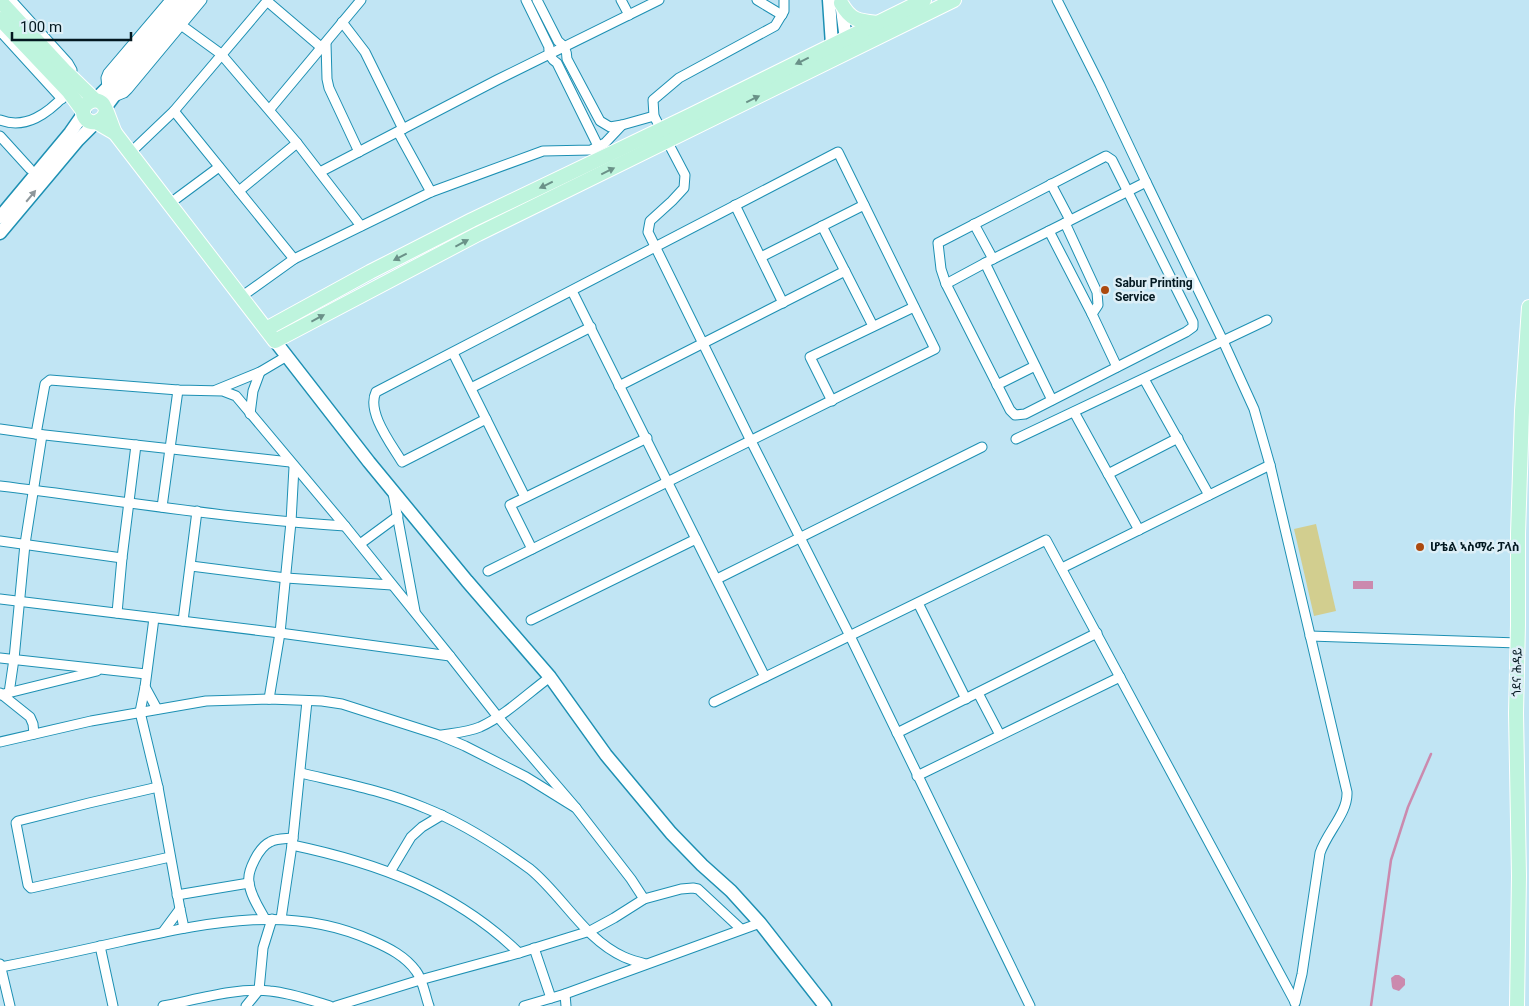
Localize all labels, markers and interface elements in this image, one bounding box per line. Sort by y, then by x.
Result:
scale bar [12,10,131,42]
text: 100 m [20,18,62,36]
one-way arrow [795,57,809,65]
one-way arrow [746,95,761,103]
one-way arrow [600,166,615,175]
one-way arrow [539,181,553,189]
one-way arrow [26,190,37,203]
one-way arrow [455,238,469,247]
one-way arrow [393,253,407,261]
place label: Sabur Printing Service [1115,276,1193,304]
marker: Sabur Printing Service [1099,284,1111,296]
one-way arrow [311,314,325,322]
place label: ሆቴል ኣስማራ ፓላስ [1430,540,1520,554]
marker: ሆቴል ኣስማራ ፓላስ [1414,541,1426,553]
street label: ጎደና ሕዳይ [1510,647,1524,697]

